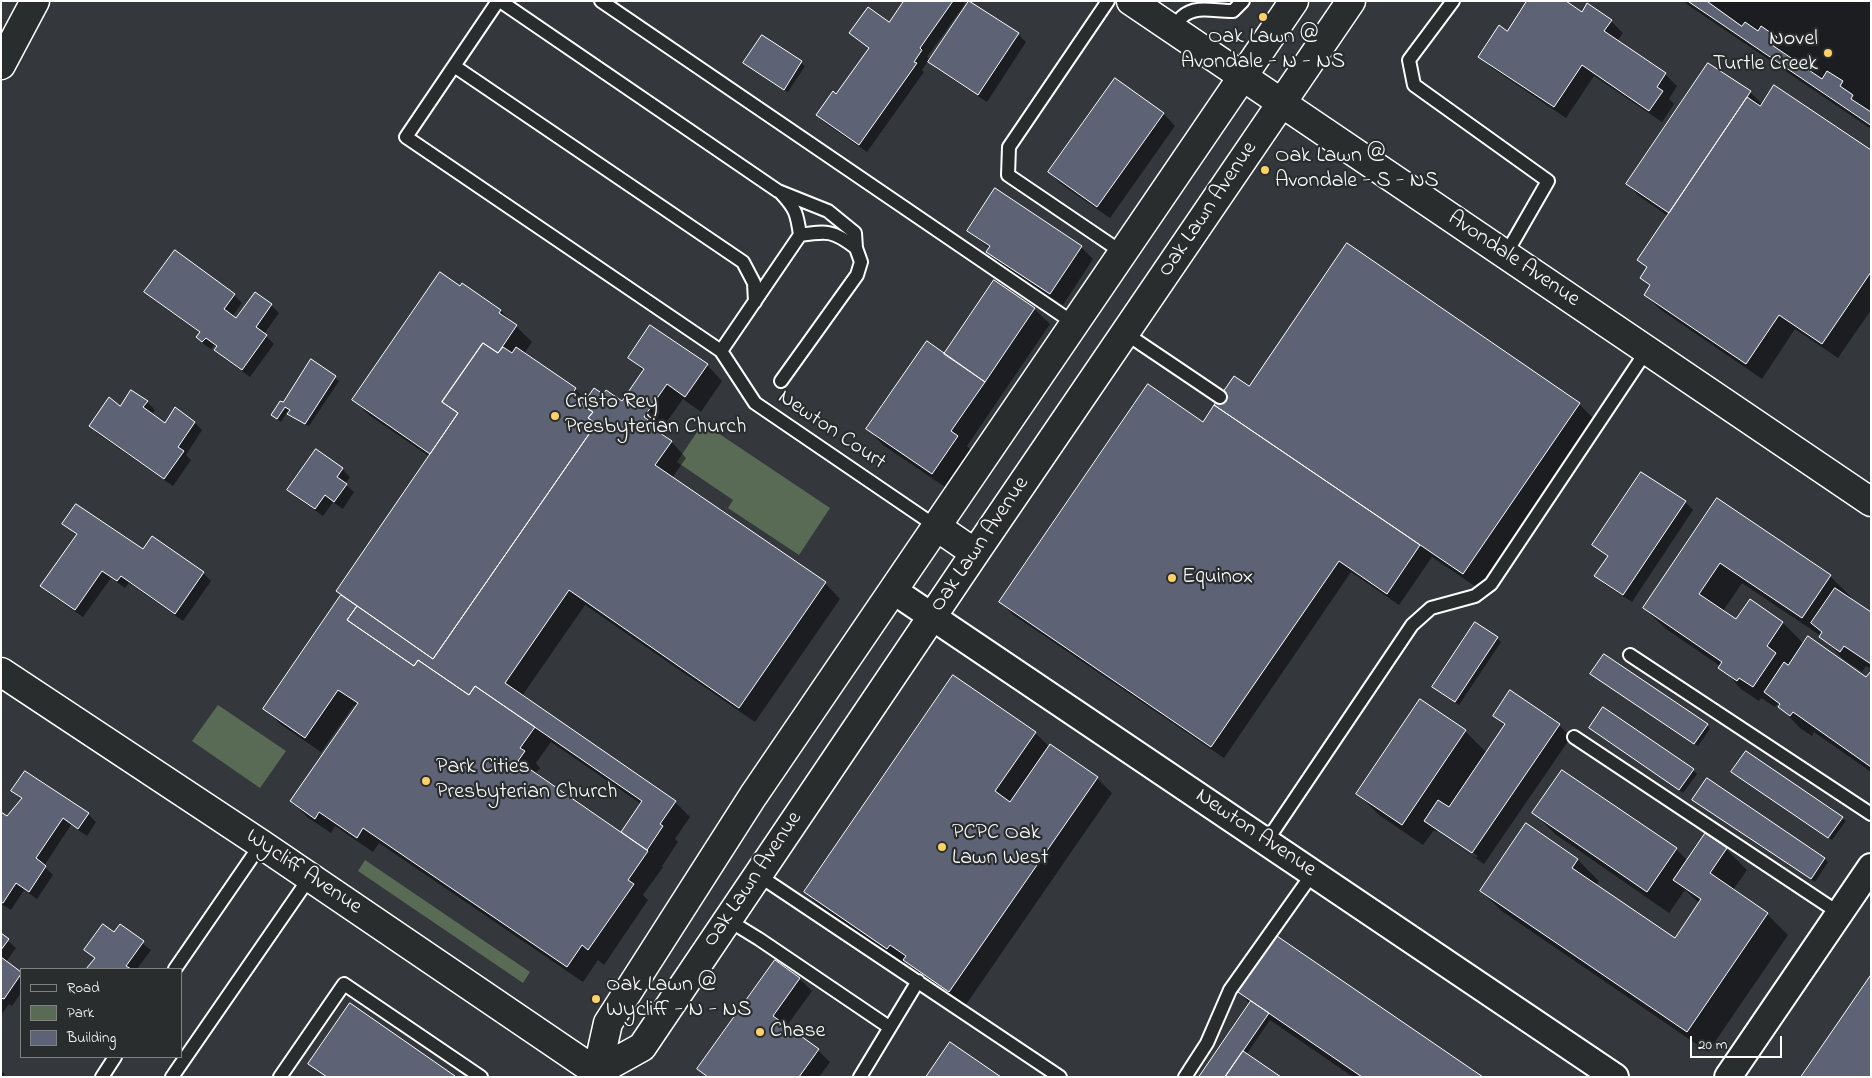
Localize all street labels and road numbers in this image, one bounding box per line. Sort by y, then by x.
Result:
street label: Oak Lawn Avenue [1154,137,1264,283]
street label: Avondale Avenue [1442,206,1584,314]
street label: Newton Court [772,385,890,477]
street label: Oak Lawn Avenue [926,472,1036,618]
street label: Newton Avenue [1190,784,1320,884]
street label: Oak Lawn Avenue [699,807,809,953]
street label: Wycliff Avenue [240,824,366,922]

